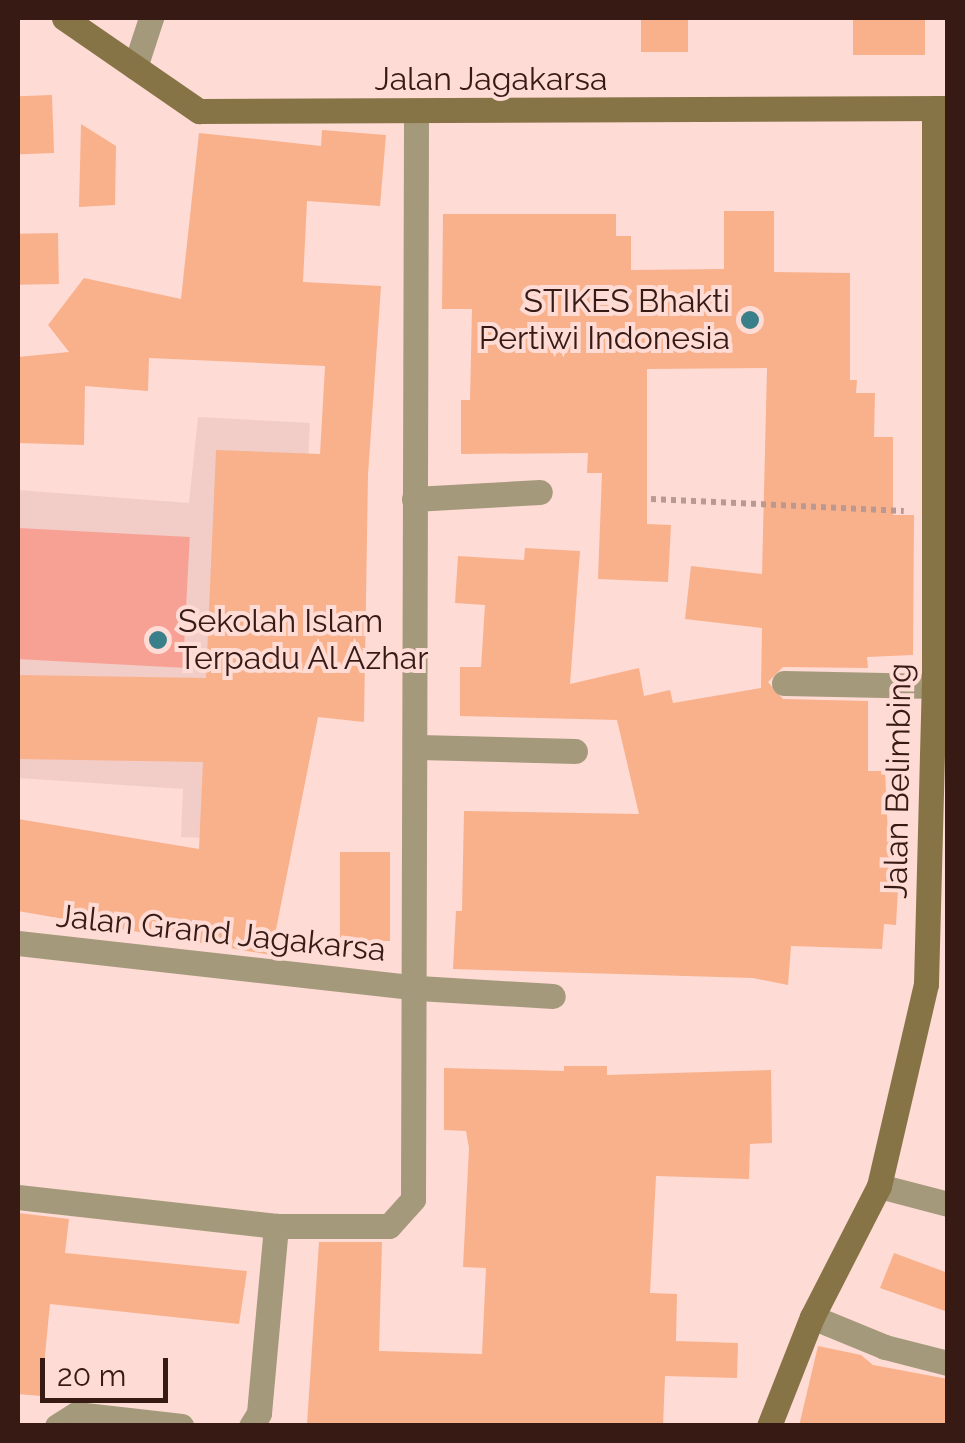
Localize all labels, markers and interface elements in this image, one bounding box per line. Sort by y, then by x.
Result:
street label: Jalan Jagakarsa [374,60,608,98]
place label: STIKES Bhakti Pertiwi Indonesia [479,283,730,358]
marker: STIKES Bhakti Pertiwi Indonesia [739,309,761,331]
place label: Sekolah Islam Terpadu Al Azhar [178,603,431,678]
marker: Sekolah Islam Terpadu Al Azhar [147,629,169,651]
street label: Jalan Belimbing [877,663,919,899]
street label: Jalan Grand Jagakarsa [54,897,388,969]
scale bar [45,1338,172,1400]
text: 20 m [57,1358,126,1393]

